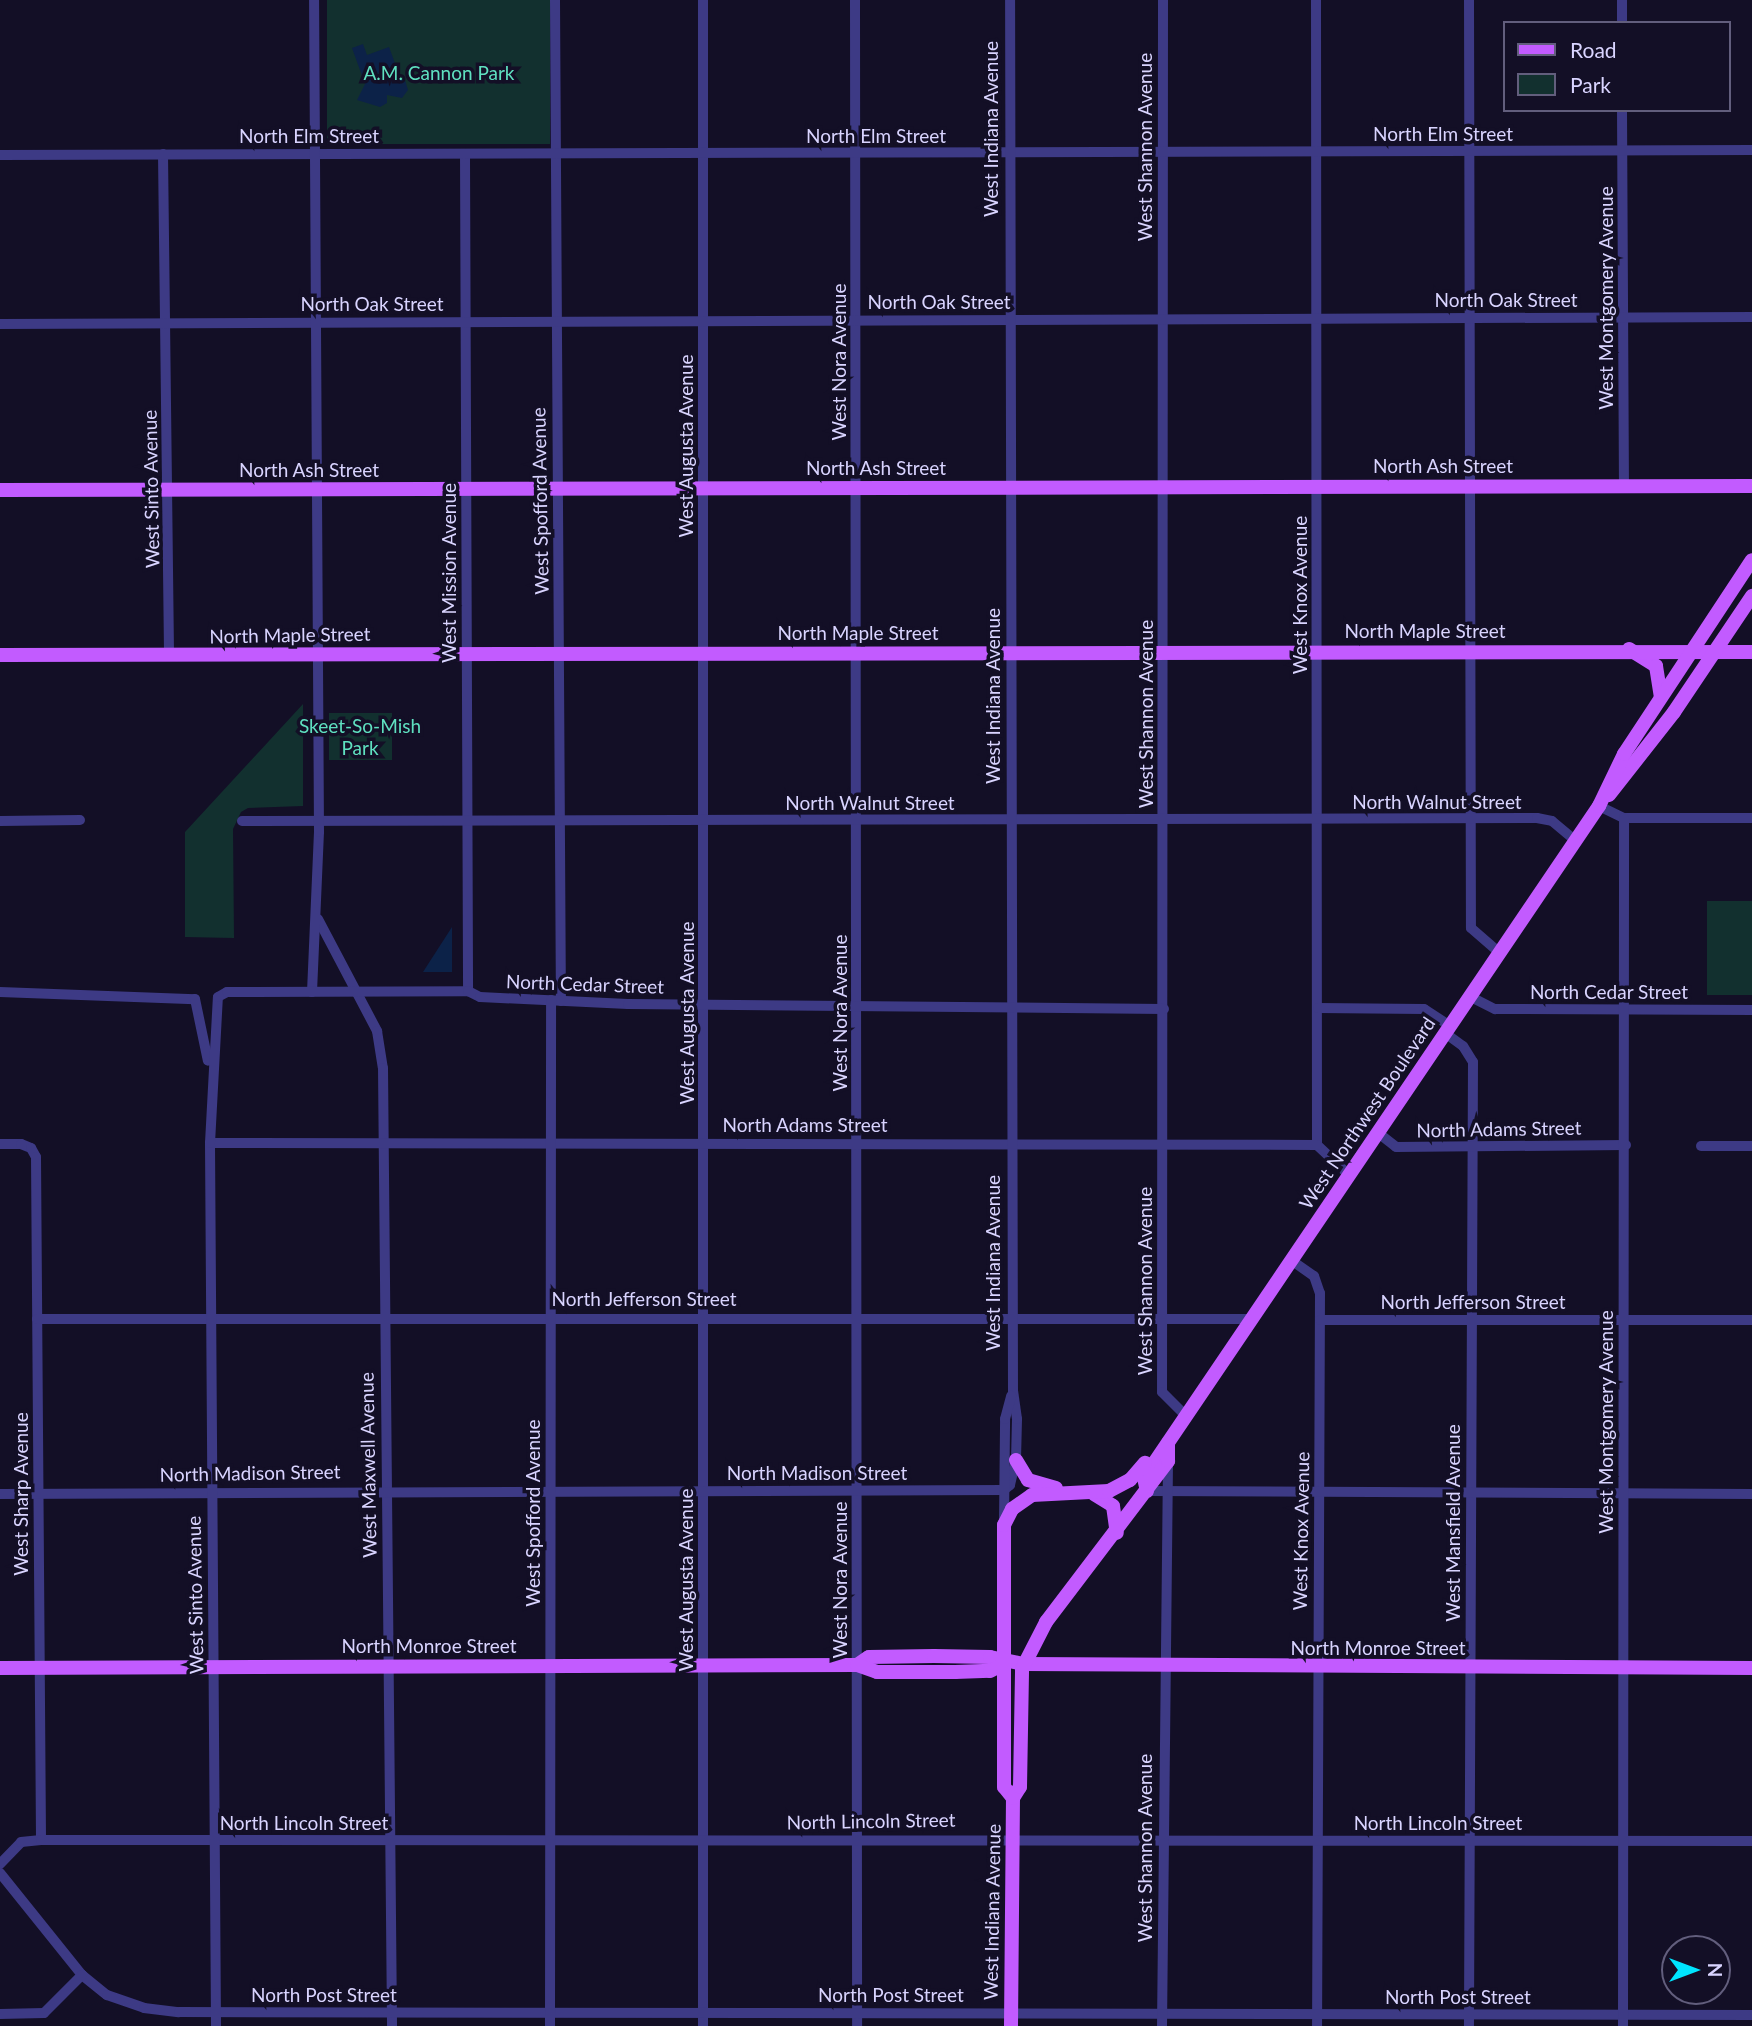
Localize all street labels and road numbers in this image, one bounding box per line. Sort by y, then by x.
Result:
street label: West Indiana Avenue [980,41,1002,217]
street label: West Shannon Avenue [1134,52,1156,242]
street label: North Elm Street [1373,123,1513,145]
street label: North Elm Street [239,125,379,147]
street label: North Elm Street [806,125,946,147]
street label: West Montgomery Avenue [1595,186,1617,410]
street label: West Nora Avenue [828,283,850,441]
street label: North Oak Street [1434,289,1578,311]
street label: North Oak Street [867,291,1011,313]
street label: North Oak Street [300,293,444,315]
street label: West Augusta Avenue [675,354,697,538]
street label: West Spofford Avenue [527,407,553,595]
street label: West Sinto Avenue [138,409,164,569]
street label: North Ash Street [1373,455,1513,477]
street label: North Ash Street [806,457,946,479]
street label: North Ash Street [239,459,379,481]
street label: West Mission Avenue [438,483,460,663]
street label: West Knox Avenue [1289,515,1311,675]
street label: West Indiana Avenue [982,608,1004,784]
street label: West Shannon Avenue [1135,619,1157,809]
street label: North Maple Street [1344,620,1506,642]
street label: North Maple Street [209,622,371,648]
street label: North Maple Street [777,622,939,644]
street label: North Walnut Street [1352,791,1522,813]
street label: North Walnut Street [785,792,955,814]
street label: West Augusta Avenue [676,921,698,1105]
street label: West Nora Avenue [829,934,851,1092]
street label: North Cedar Street [505,970,665,998]
street label: North Cedar Street [1530,981,1688,1003]
street label: West Northwest Boulevard [1294,1013,1440,1213]
street label: North Adams Street [722,1114,888,1136]
street label: North Adams Street [1416,1116,1582,1142]
street label: West Indiana Avenue [982,1175,1004,1351]
street label: West Shannon Avenue [1134,1186,1156,1376]
street label: North Jefferson Street [551,1288,737,1310]
street label: North Jefferson Street [1380,1291,1566,1313]
street label: West Montgomery Avenue [1595,1310,1617,1534]
street label: West Maxwell Avenue [355,1372,381,1558]
street label: West Sharp Avenue [10,1412,32,1576]
street label: West Spofford Avenue [522,1419,544,1607]
street label: West Mansfield Avenue [1442,1424,1464,1622]
street label: West Knox Avenue [1288,1451,1314,1611]
street label: North Madison Street [159,1460,341,1486]
street label: North Madison Street [727,1462,907,1484]
street label: West Augusta Avenue [675,1488,697,1672]
street label: West Nora Avenue [829,1501,851,1659]
street label: West Sinto Avenue [182,1515,208,1675]
street label: North Monroe Street [341,1635,517,1657]
street label: North Monroe Street [1290,1637,1466,1659]
street label: West Shannon Avenue [1134,1753,1156,1943]
street label: North Lincoln Street [786,1808,956,1834]
street label: North Lincoln Street [220,1812,388,1834]
street label: North Lincoln Street [1354,1812,1522,1834]
street label: West Indiana Avenue [979,1823,1005,2001]
street label: North Post Street [251,1984,397,2006]
street label: North Post Street [818,1984,964,2006]
street label: North Post Street [1385,1986,1531,2008]

